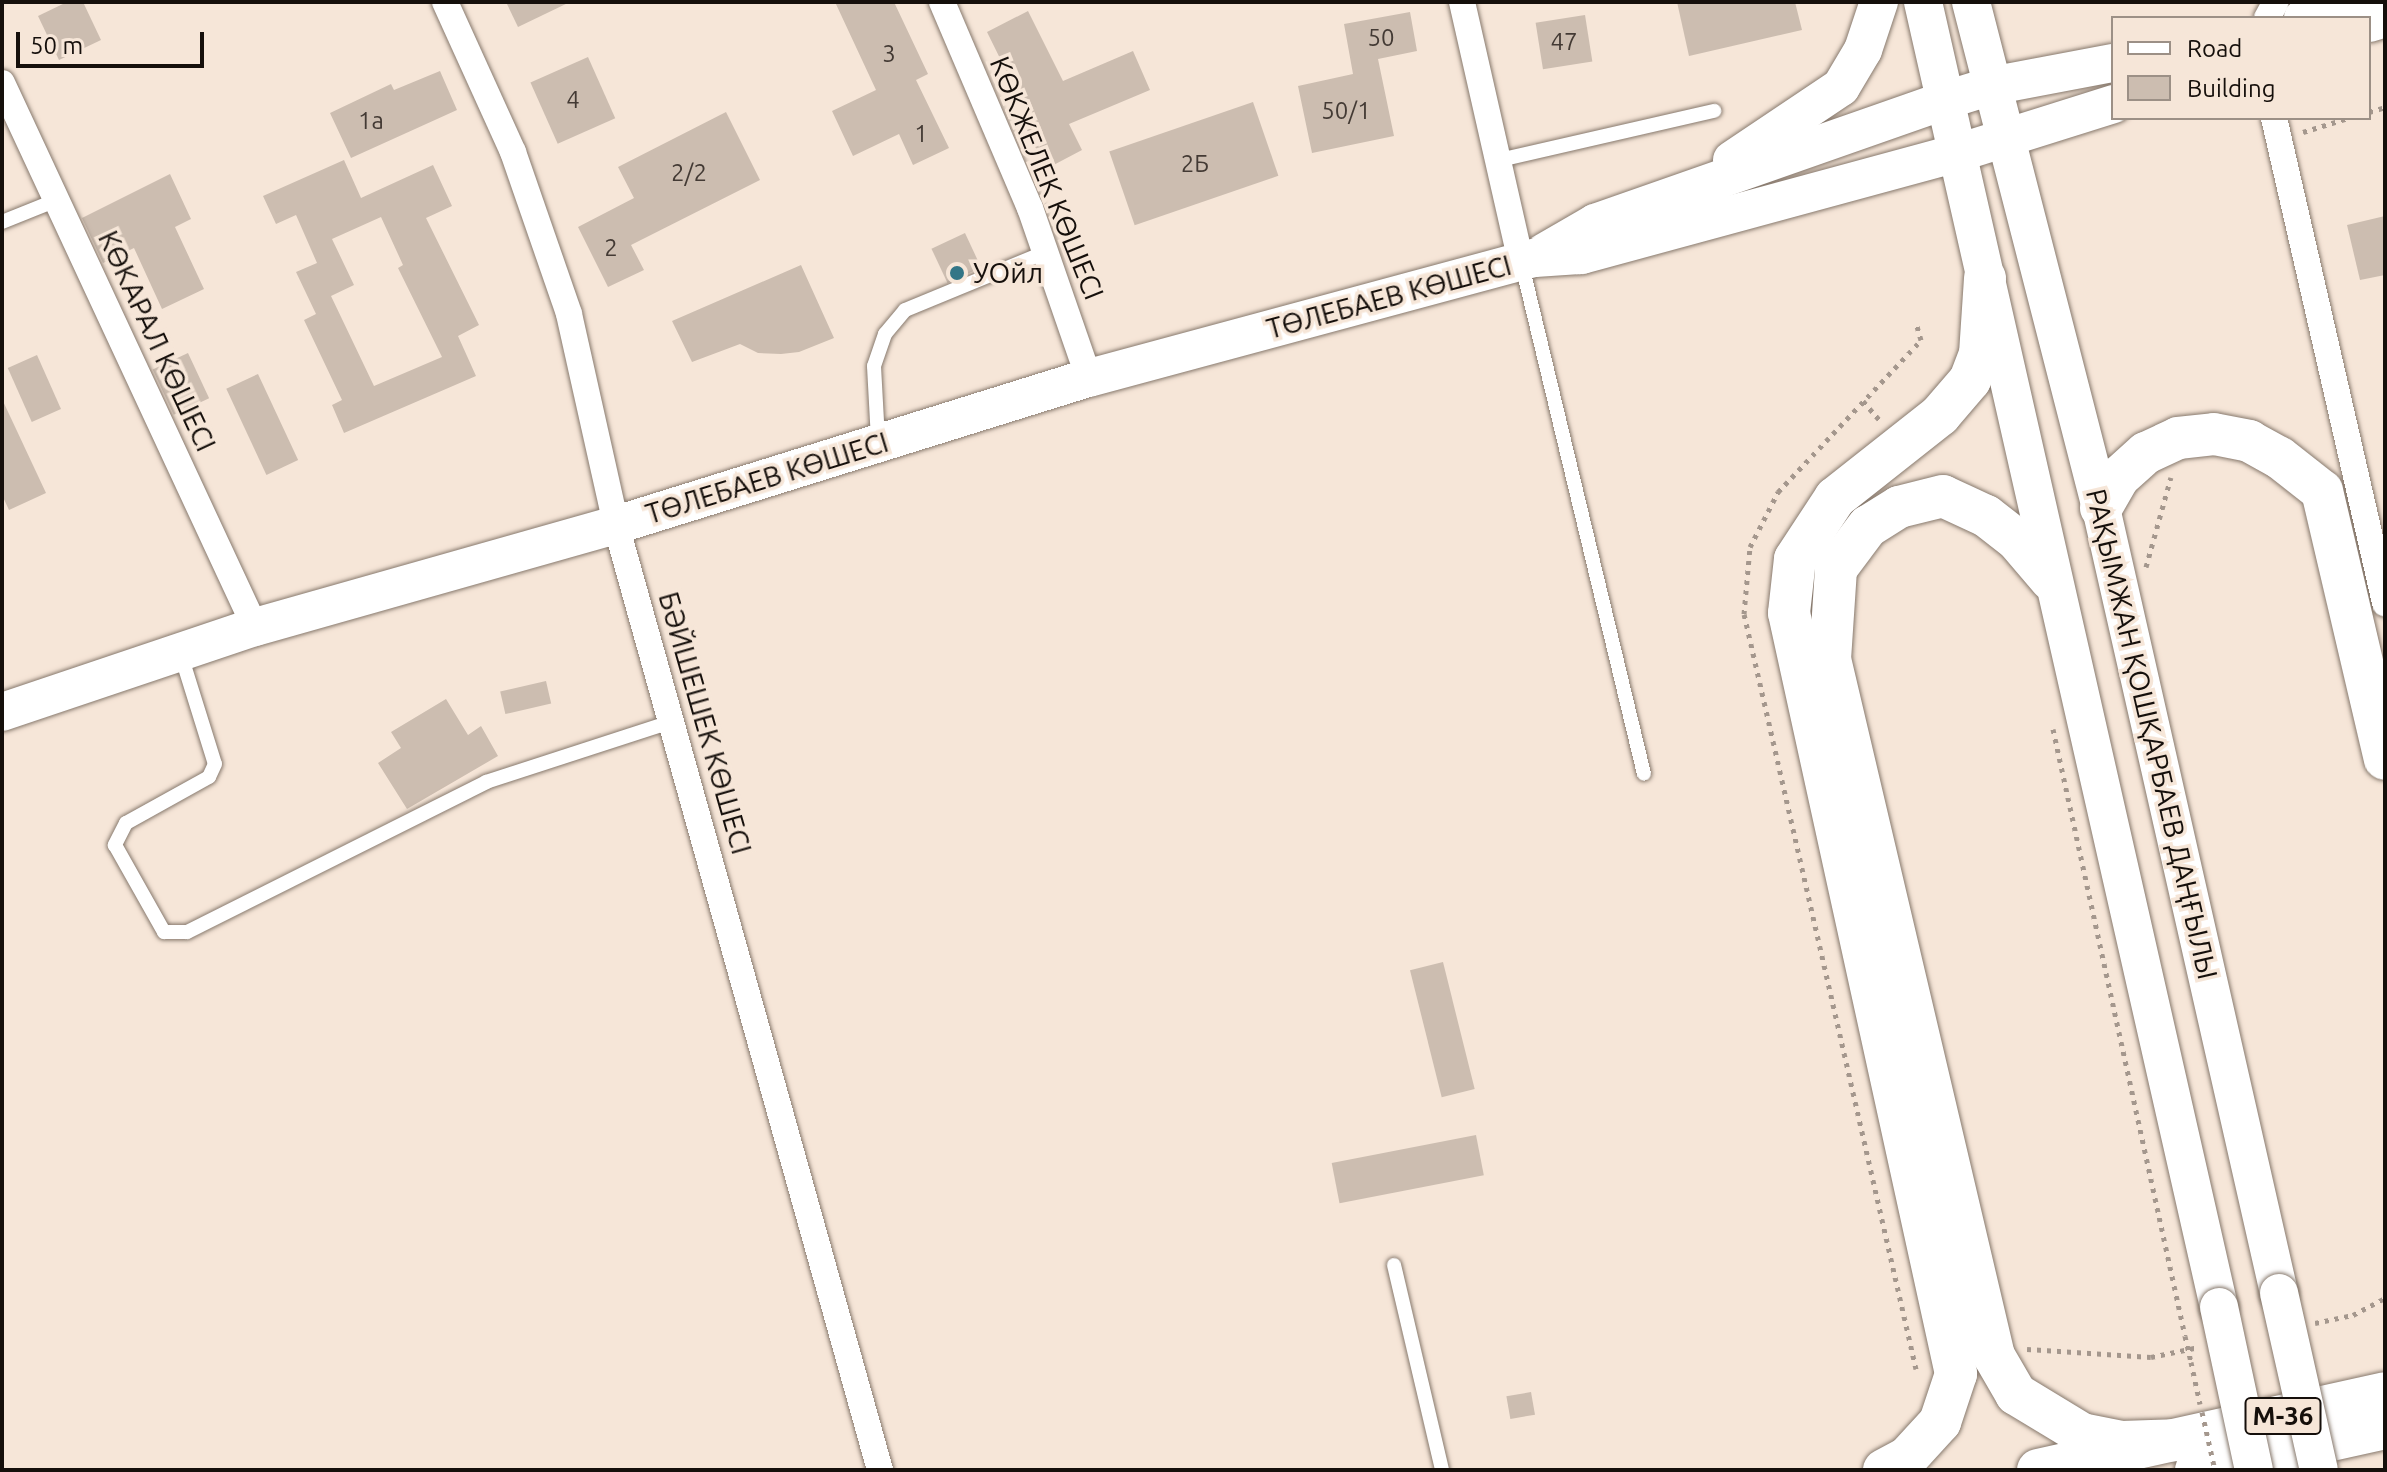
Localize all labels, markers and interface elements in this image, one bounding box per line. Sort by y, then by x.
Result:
scale bar [20,16,208,66]
legend [2111,16,2371,120]
house number: 50 [1367,24,1395,52]
house number: 47 [1550,28,1578,56]
text: 50 m [30,32,83,59]
text: Road [2187,35,2242,62]
house number: 3 [882,40,896,68]
street label: КӨКЖЕЛЕК КӨШЕСІ [983,52,1111,304]
text: Building [2187,75,2275,102]
house number: 4 [566,86,580,114]
house number: 50/1 [1321,97,1371,125]
house number: 1а [358,107,384,135]
house number: 1 [914,120,928,148]
house number: 2Б [1181,150,1209,178]
house number: 2/2 [671,159,707,187]
street label: КӨКАРАЛ КӨШЕСІ [91,225,223,457]
house number: 2 [604,234,618,262]
street label: ТӨЛЕБАЕВ КӨШЕСІ [1263,248,1515,346]
place label: УОйл [973,256,1043,290]
marker: УОйл [948,264,966,282]
street label: ТӨЛЕБАЕВ КӨШЕСІ [642,425,892,531]
street label: РАҚЫМЖАН ҚОШҚАРБАЕВ ДАҢҒЫЛЫ [2079,485,2225,983]
street label: БӘЙШЕШЕК КӨШЕСІ [651,588,759,858]
road number: M-36 [2243,1394,2323,1438]

